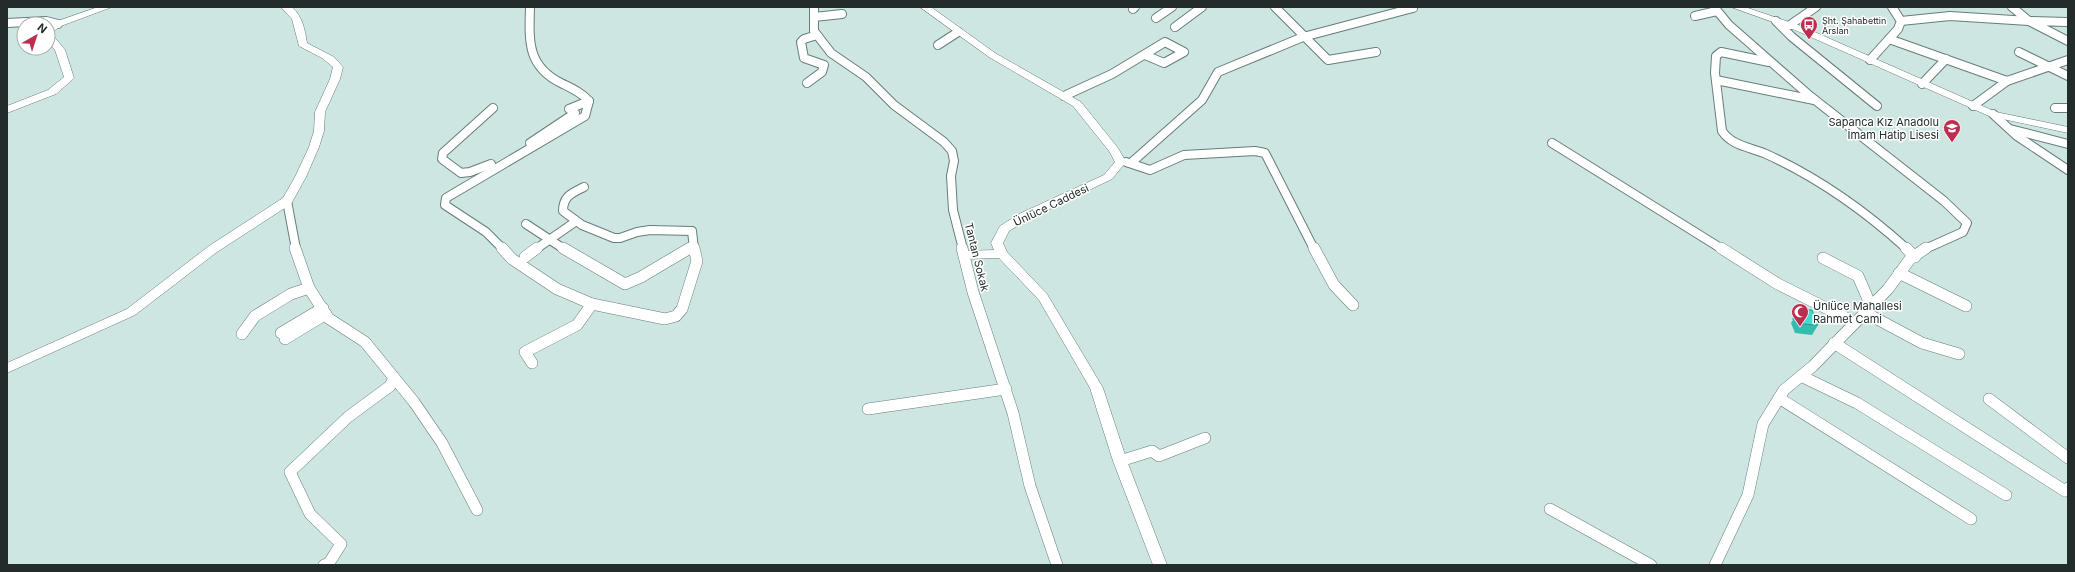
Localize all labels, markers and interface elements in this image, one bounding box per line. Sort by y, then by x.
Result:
bus stop icon: Şht. Şahabettin Arslan [1799,15,1819,40]
place label: Şht. Şahabettin Arslan [1822,15,1886,36]
north arrow [16,16,56,56]
text: N [35,20,50,36]
place label: Sapanca Kız Anadolu İmam Hatip Lisesi [1828,115,1939,142]
school or university icon: Sapanca Kız Anadolu İmam Hatip Lisesi [1942,118,1962,143]
street label: Ünlüce Caddesi [1011,181,1091,229]
street label: Tantan Sokak [962,221,992,293]
place label: Ünlüce Mahallesi Rahmet Cami [1813,299,1902,326]
mosque icon: Ünlüce Mahallesi Rahmet Cami [1790,302,1810,327]

